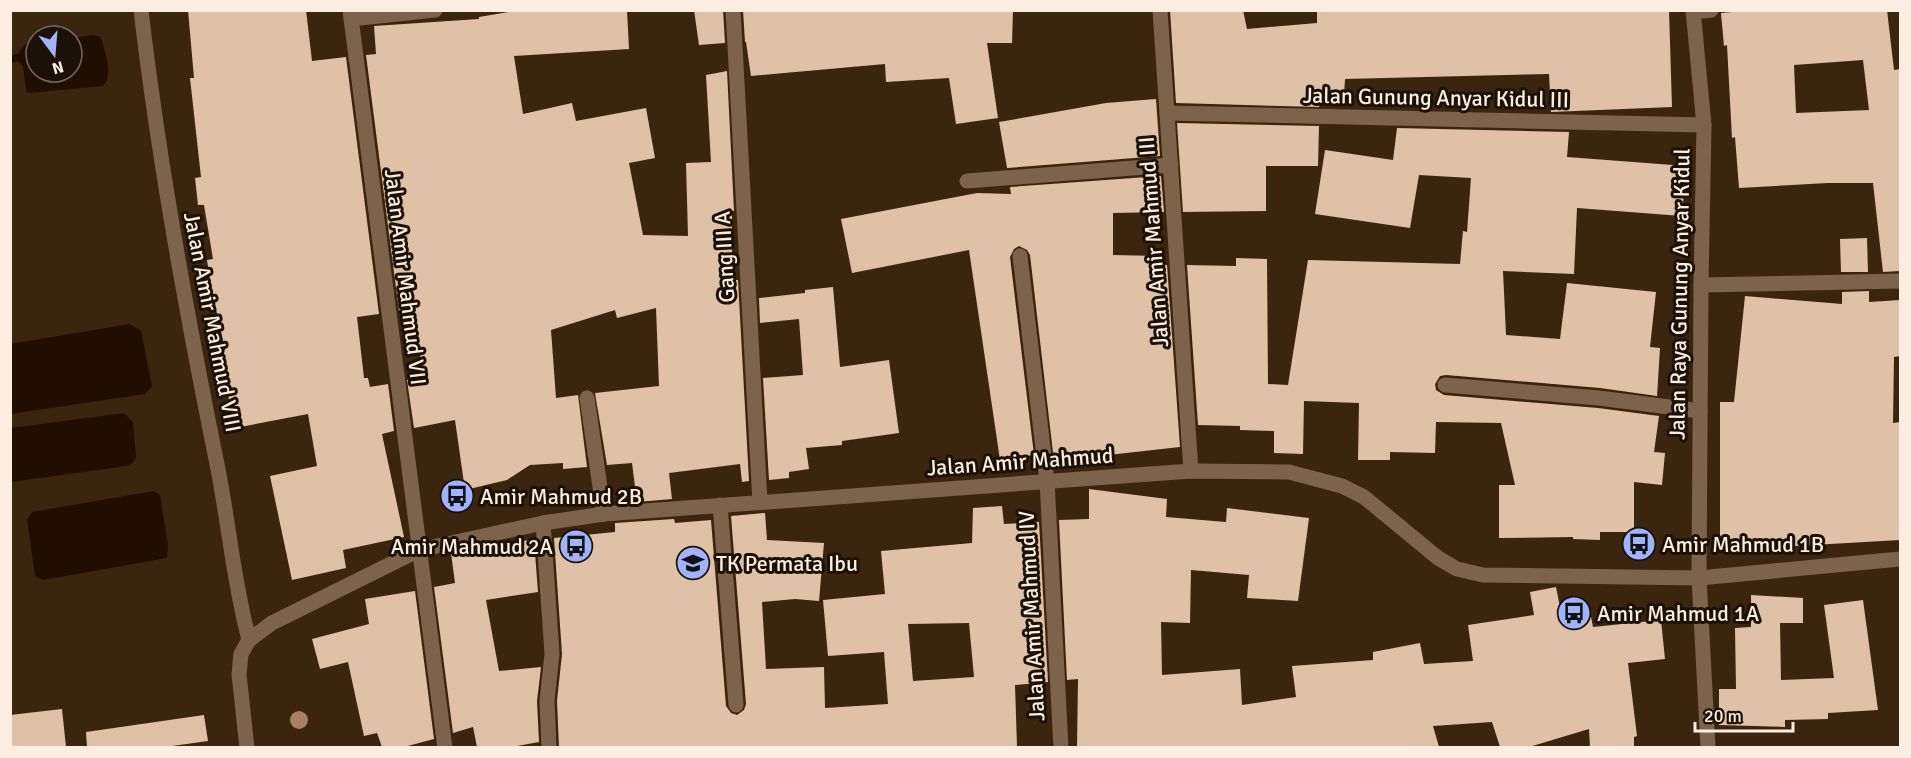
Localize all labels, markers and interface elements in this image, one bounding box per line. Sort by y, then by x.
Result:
north arrow [24,24,84,84]
text: N [50,56,66,79]
street label: Jalan Gunung Anyar Kidul III [1303,82,1569,113]
street label: Jalan Amir Mahmud III [1133,136,1174,348]
street label: Jalan Raya Gunung Anyar Kidul [1663,148,1696,440]
street label: Jalan Amir Mahmud VII [379,168,432,387]
street label: Jalan Amir Mahmud VIII [178,210,247,435]
street label: Gang III A [709,210,740,303]
street label: Jalan Amir Mahmud [926,442,1114,481]
bus stop icon: Amir Mahmud 2B [439,478,475,514]
place label: Amir Mahmud 2B [480,483,642,510]
street label: Jalan Amir Mahmud IV [1012,510,1050,722]
bus stop icon: Amir Mahmud 1B [1621,526,1657,562]
bus stop icon: Amir Mahmud 2A [558,528,594,564]
place label: Amir Mahmud 1B [1662,531,1824,558]
place label: Amir Mahmud 2A [391,533,554,560]
school or university icon: TK Permata Ibu [675,545,711,581]
place label: TK Permata Ibu [716,550,858,577]
bus stop icon: Amir Mahmud 1A [1556,595,1592,631]
place label: Amir Mahmud 1A [1597,600,1760,627]
scale bar [1695,695,1792,733]
text: 20 m [1704,705,1742,727]

